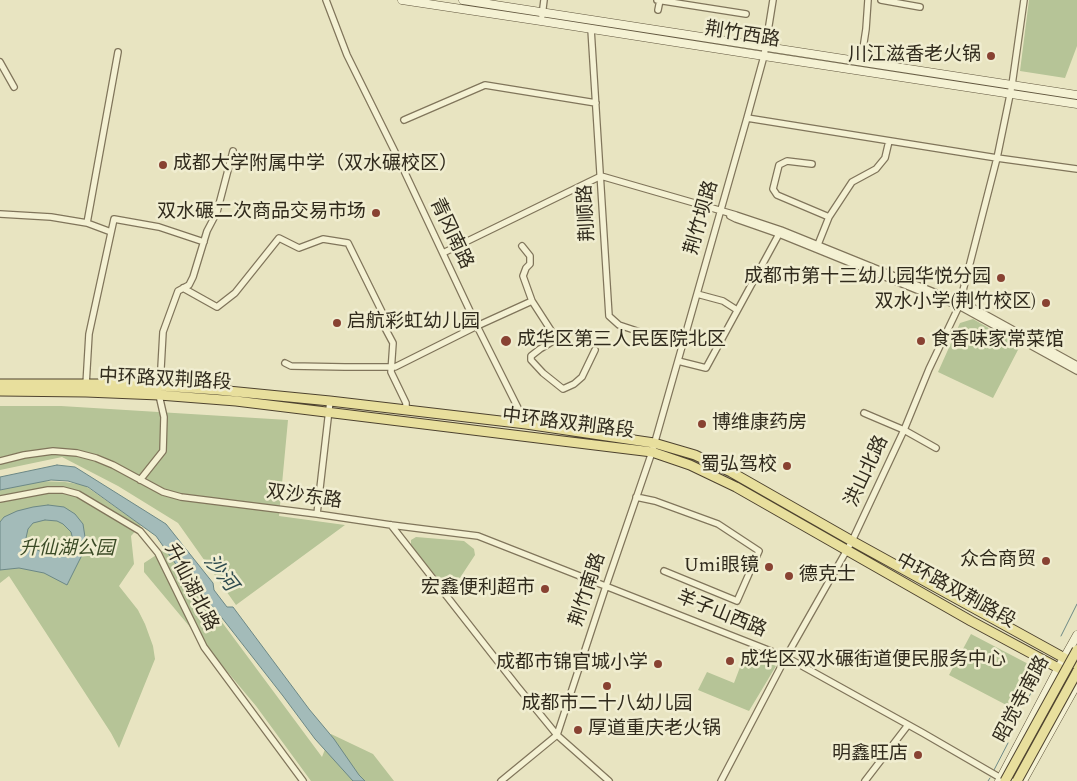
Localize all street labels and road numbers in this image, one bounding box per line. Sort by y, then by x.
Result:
street label: 荆竹西路 [703,19,781,53]
street label: 荆竹坝路 [682,178,724,258]
street label: 荆顺路 [575,184,601,242]
street label: 青冈南路 [424,195,476,273]
street label: 中环路双荆路段 [98,366,232,396]
street label: 中环路双荆路段 [501,406,635,444]
street label: 洪山北路 [842,433,894,511]
street label: 双沙东路 [265,481,343,515]
street label: 升仙湖北路 [158,541,222,635]
street label: 荆竹南路 [566,550,612,630]
street label: 中环路双荆路段 [891,550,1019,634]
street label: 羊子山西路 [673,587,769,643]
street label: 昭觉寺南路 [991,653,1055,747]

